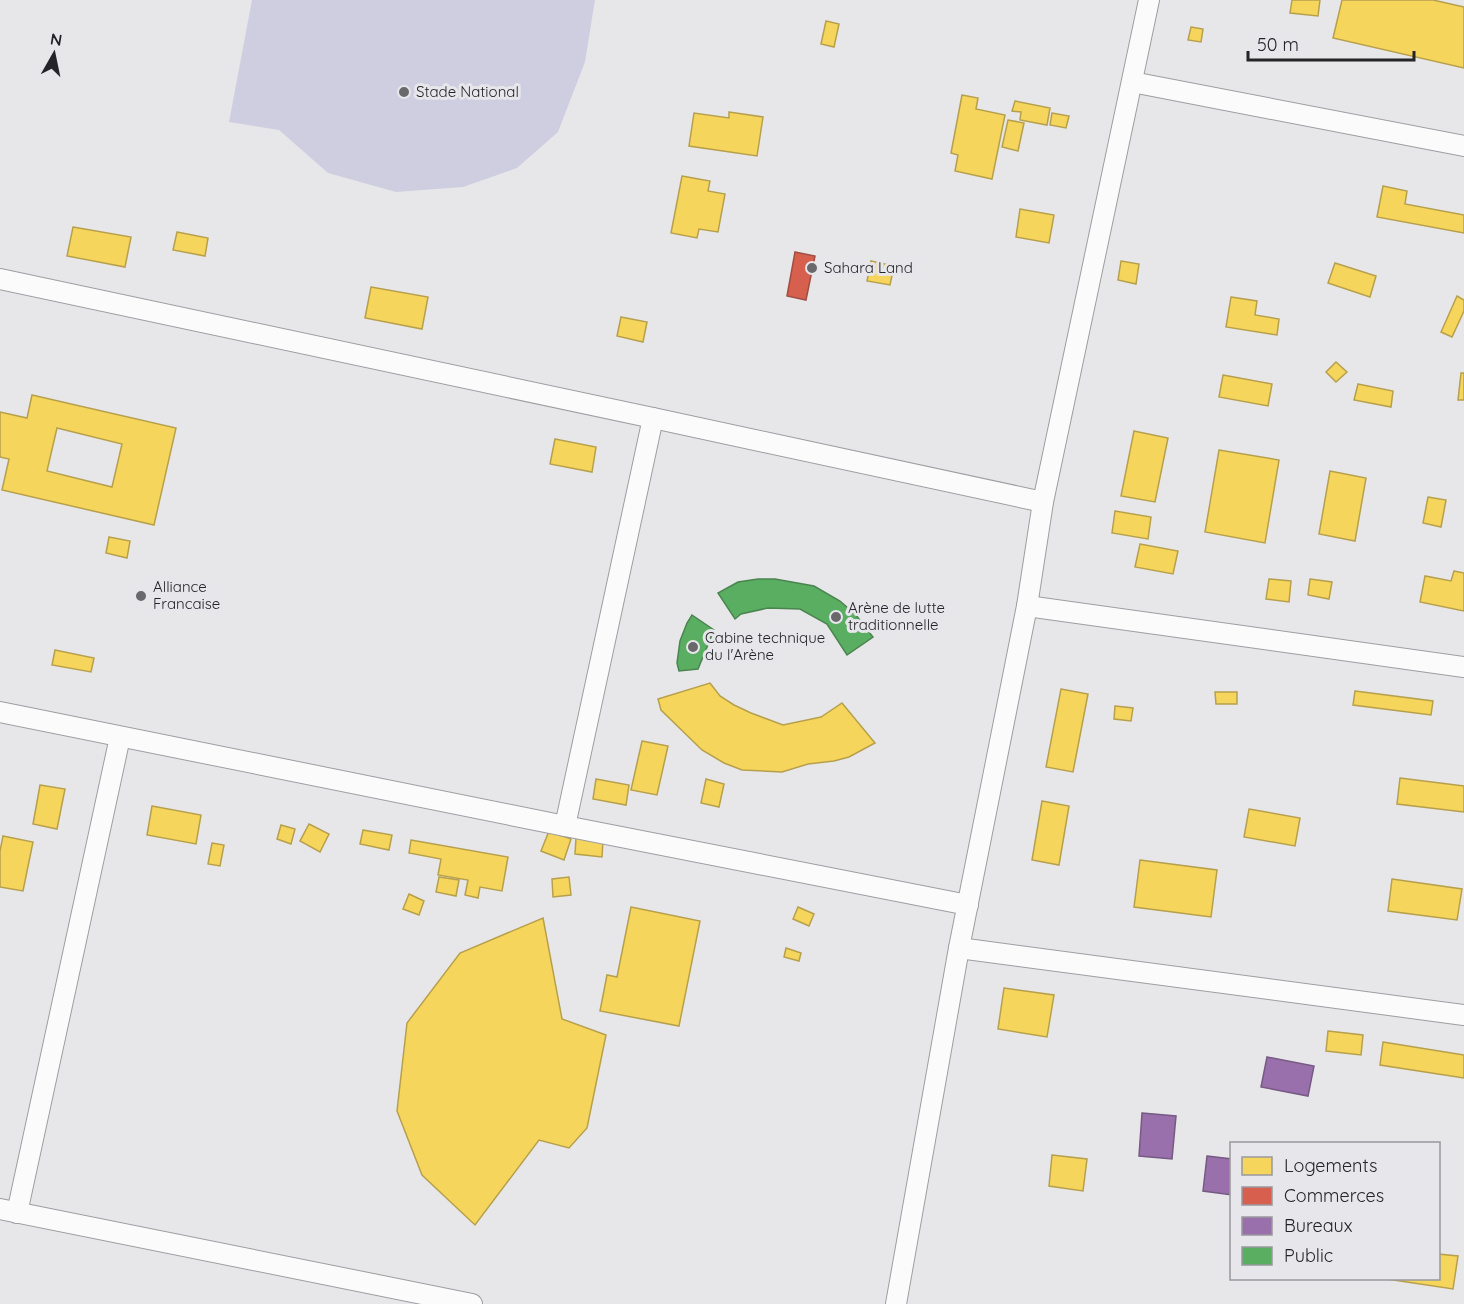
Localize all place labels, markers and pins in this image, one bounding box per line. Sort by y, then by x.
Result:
place label: Stade National [416,82,519,101]
marker: Stade National [397,85,411,99]
place label: Sahara Land [824,258,913,277]
marker: Sahara Land [805,261,819,275]
place label: Alliance Francaise [153,577,220,613]
marker: Alliance Francaise [134,589,148,603]
place label: Arène de lutte traditionnelle [848,598,945,634]
marker: Arène de lutte traditionnelle [829,610,843,624]
place label: Cabine technique du l'Arène [705,628,825,664]
marker: Cabine technique du l'Arène [686,640,700,654]

